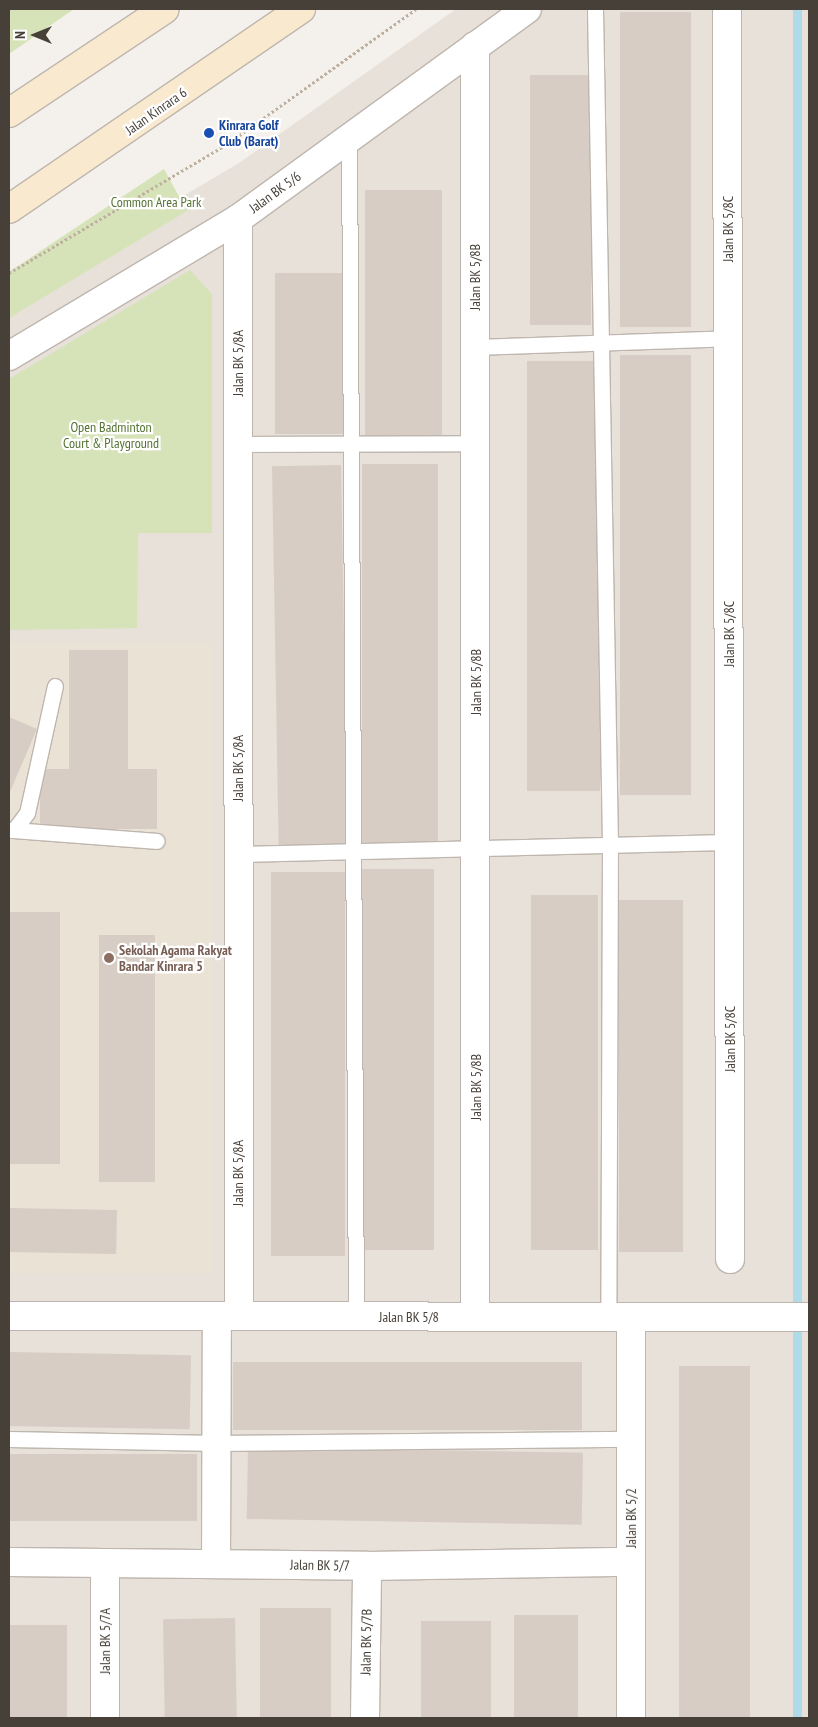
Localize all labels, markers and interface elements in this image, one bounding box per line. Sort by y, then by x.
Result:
north arrow [10,10,60,60]
text: N [11,31,29,39]
street label: Jalan Kinrara 6 [122,84,190,138]
place label: Kinrara Golf Club (Barat) [219,117,279,150]
marker: Kinrara Golf Club (Barat) [203,127,215,139]
street label: Jalan BK 5/6 [246,168,304,216]
park label: Common Area Park [110,194,202,210]
street label: Jalan BK 5/8C [720,196,736,262]
street label: Jalan BK 5/8B [467,244,483,310]
street label: Jalan BK 5/8A [230,330,246,396]
park label: Open Badminton Court & Playground [63,419,159,452]
street label: Jalan BK 5/8C [721,601,737,667]
street label: Jalan BK 5/8B [468,649,484,715]
street label: Jalan BK 5/8A [230,735,246,801]
place label: Sekolah Agama Rakyat Bandar Kinrara 5 [119,942,232,974]
marker: Sekolah Agama Rakyat Bandar Kinrara 5 [103,952,115,964]
street label: Jalan BK 5/8C [722,1006,738,1072]
street label: Jalan BK 5/8B [468,1054,484,1120]
street label: Jalan BK 5/8A [230,1140,246,1206]
street label: Jalan BK 5/8 [379,1309,439,1325]
street label: Jalan BK 5/2 [623,1488,639,1548]
street label: Jalan BK 5/7 [290,1556,350,1574]
street label: Jalan BK 5/7A [97,1608,113,1674]
street label: Jalan BK 5/7B [357,1608,375,1676]

